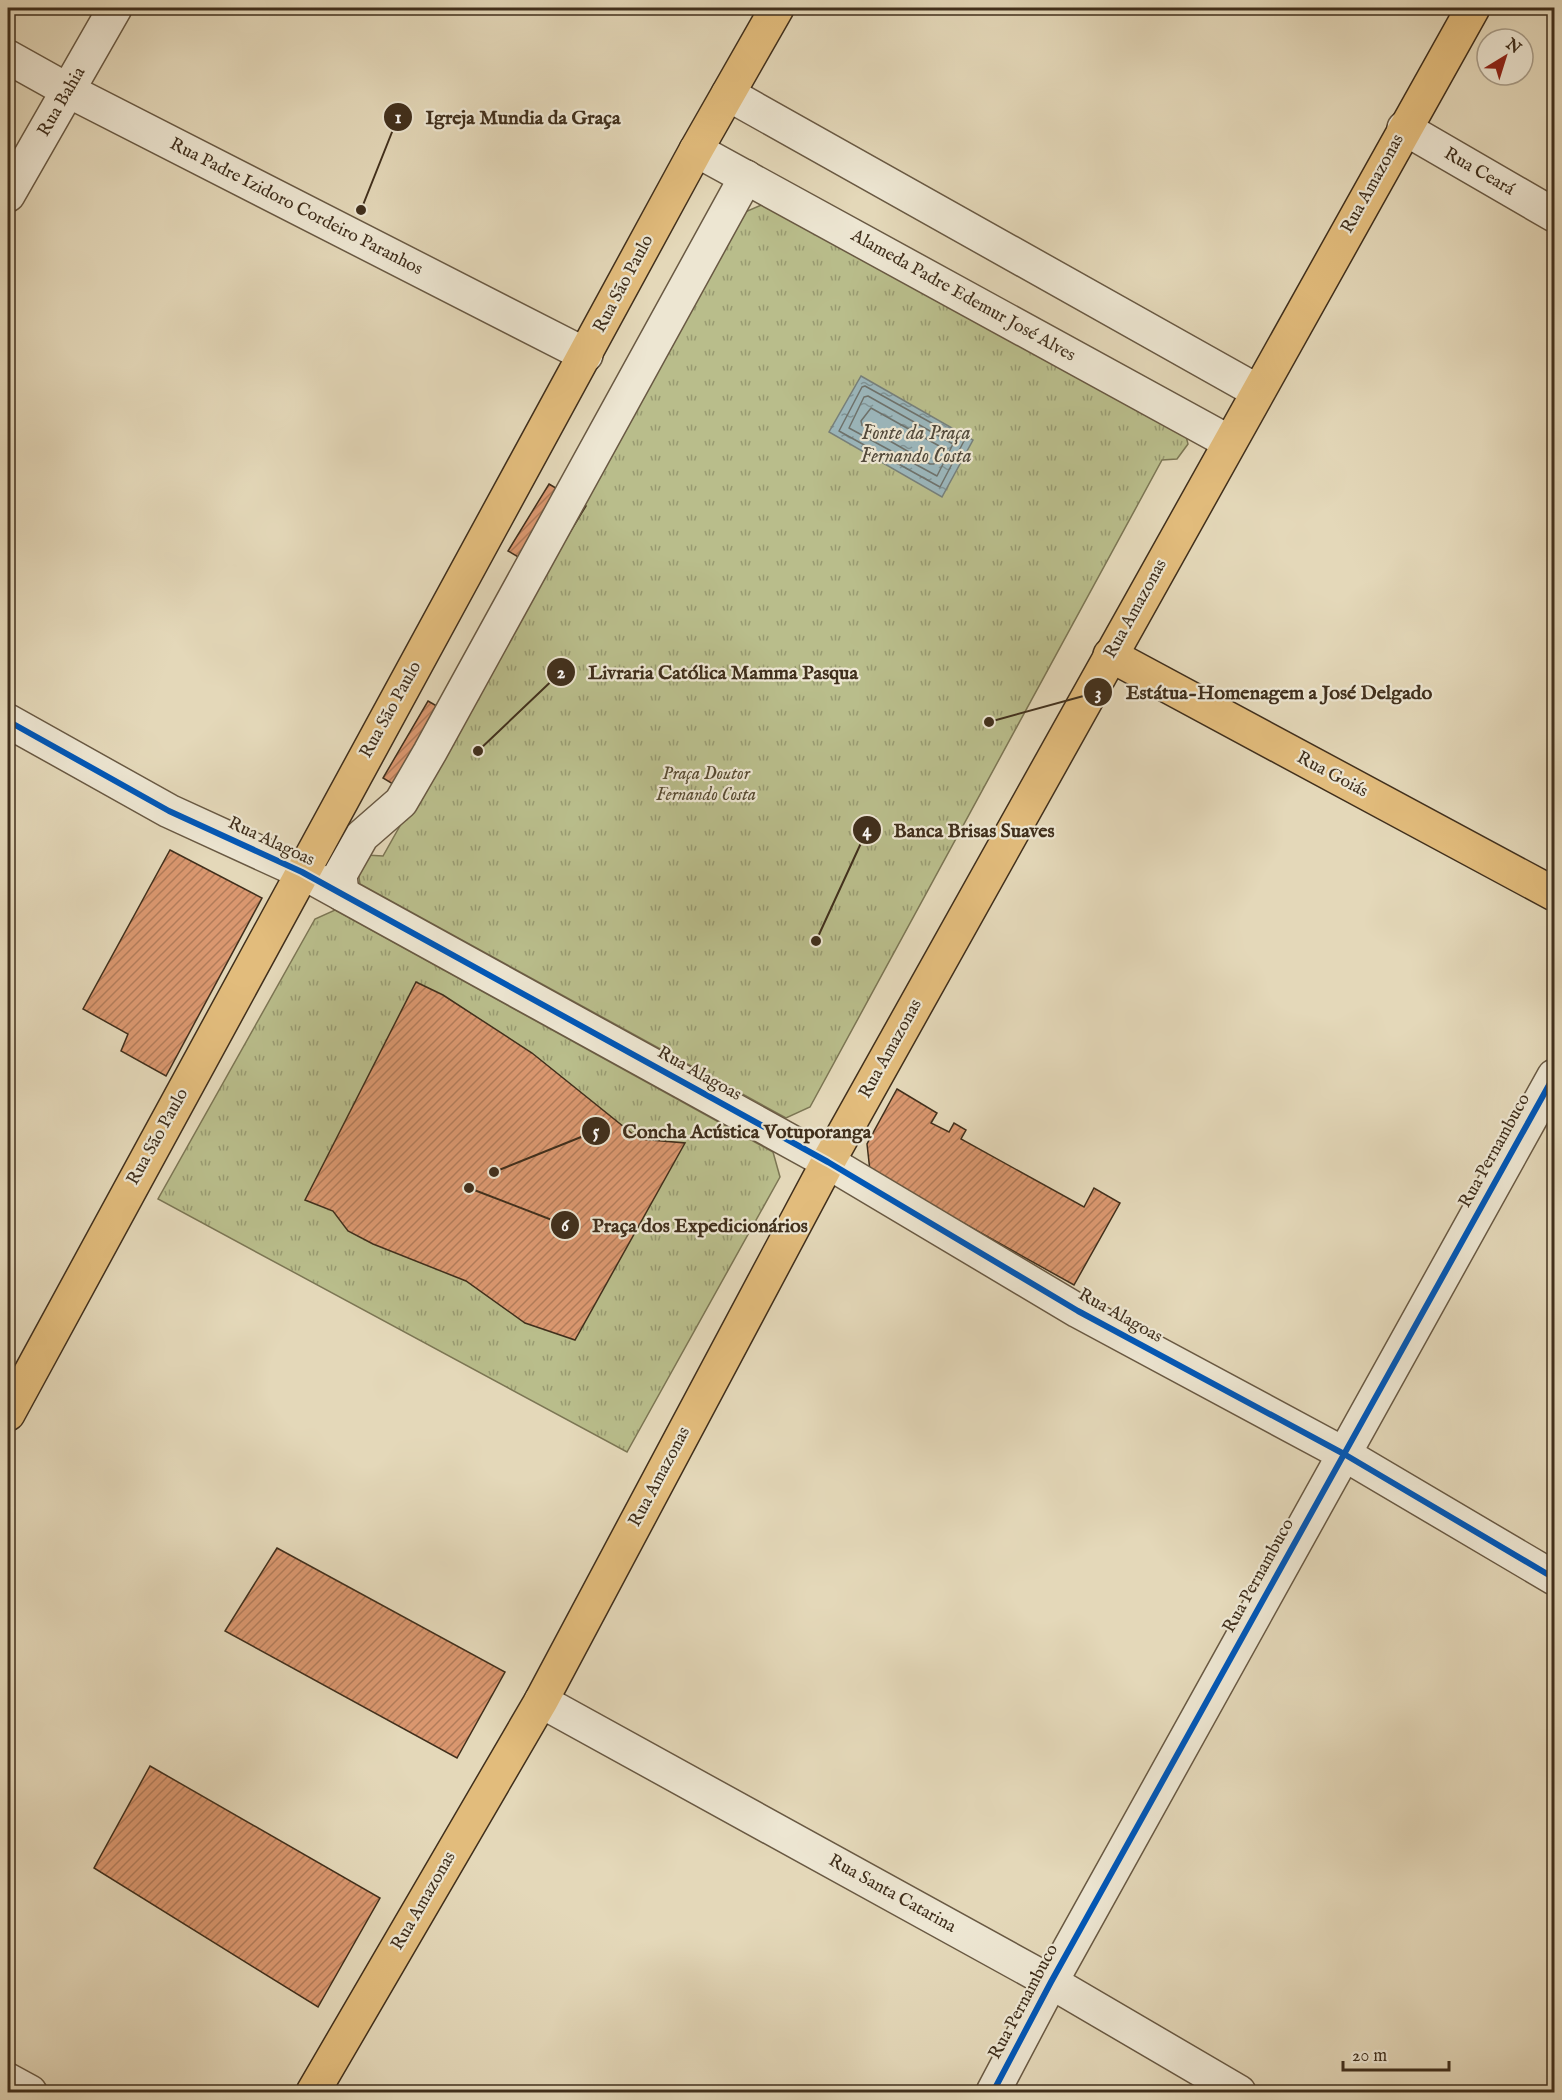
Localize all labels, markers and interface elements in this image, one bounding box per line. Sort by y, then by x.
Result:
north arrow [1475,27,1535,87]
text: N [1501,34,1525,59]
street label: Rua Bahia [33,63,91,141]
callout: Igreja Mundia da Graça [383,98,633,136]
text: Igreja Mundia da Graça [425,106,621,131]
text: 1 [395,107,402,130]
street label: Rua Amazonas [1336,130,1410,238]
street label: Rua Padre Izidoro Cordeiro Paranhos [166,133,426,281]
street label: Rua Ceará [1439,143,1519,202]
street label: Alameda Padre Edemur José Alves [846,224,1079,367]
street label: Rua São Paulo [589,231,659,337]
water label: Fonte da Praça Fernando Costa [860,421,972,469]
street label: Rua Amazonas [1099,555,1173,663]
callout: Livraria Católica Mamma Pasqua [546,653,870,691]
street label: Rua São Paulo [355,657,427,762]
text: Livraria Católica Mamma Pasqua [588,661,858,686]
text: 2 [557,662,566,685]
callout: Estátua-Homenagem a José Delgado [1083,673,1444,711]
text: Estátua-Homenagem a José Delgado [1126,681,1432,706]
text: 3 [1095,683,1101,706]
street label: Rua Goiás [1292,747,1372,803]
park label: Praça Doutor Fernando Costa [656,763,756,807]
callout: Banca Brisas Suaves [852,811,1067,849]
street label: Rua Alagoas [224,812,318,872]
text: Banca Brisas Suaves [893,819,1055,844]
text: 4 [863,820,873,843]
street label: Rua Amazonas [854,995,928,1103]
street label: Rua Alagoas [653,1041,745,1107]
street label: Rua São Paulo [122,1084,194,1189]
street label: Rua Pernambuco [1454,1090,1536,1212]
callout: Concha Acústica Votuporanga [581,1112,884,1150]
text: Concha Acústica Votuporanga [623,1120,872,1145]
text: 5 [593,1121,600,1144]
callout: Praça dos Expedicionários [550,1206,820,1244]
text: Praça dos Expedicionários [592,1214,808,1239]
text: 6 [561,1215,570,1238]
street label: Rua Alagoas [1074,1283,1166,1349]
street label: Rua Amazonas [624,1423,696,1531]
street label: Rua Pernambuco [1218,1515,1300,1637]
street label: Rua Amazonas [386,1848,462,1954]
street label: Rua Santa Catarina [824,1849,960,1939]
street label: Rua Pernambuco [984,1940,1064,2064]
scale bar [1343,2034,1450,2072]
text: 20 m [1352,2045,1387,2068]

